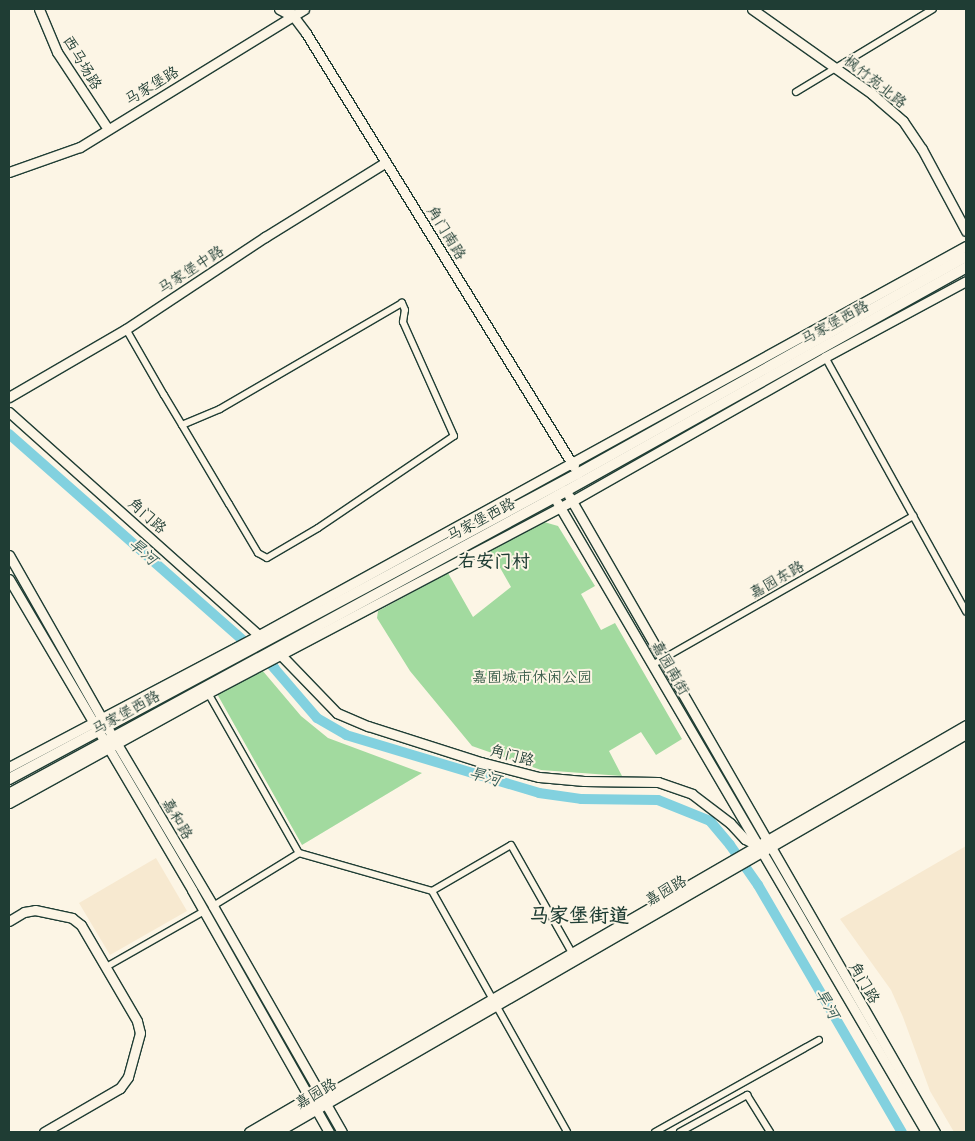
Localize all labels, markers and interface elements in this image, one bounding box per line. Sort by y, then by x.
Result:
street label: 西马场路 [59,33,105,93]
street label: 枫竹苑北路 [840,52,910,112]
street label: 马家堡路 [122,63,182,109]
street label: 角门南路 [422,203,470,263]
street label: 马家堡中路 [155,242,227,298]
street label: 马家堡西路 [798,297,872,349]
street label: 角门路 [124,494,170,538]
street label: 马家堡西路 [444,494,518,546]
water label: 旱河 [125,534,161,570]
district label: 右安门村 [458,551,530,573]
street label: 嘉园东路 [747,557,807,603]
street label: 嘉园南街 [647,638,693,698]
park label: 嘉囿城市休闲公园 [472,669,592,687]
street label: 马家堡西路 [89,687,163,739]
street label: 角门路 [488,742,536,770]
water label: 旱河 [467,763,503,791]
street label: 嘉和路 [158,795,196,843]
street label: 嘉园路 [642,872,690,910]
district label: 马家堡街道 [529,903,629,927]
street label: 角门路 [845,959,883,1007]
water label: 旱河 [811,985,843,1023]
street label: 嘉园路 [292,1075,340,1113]

